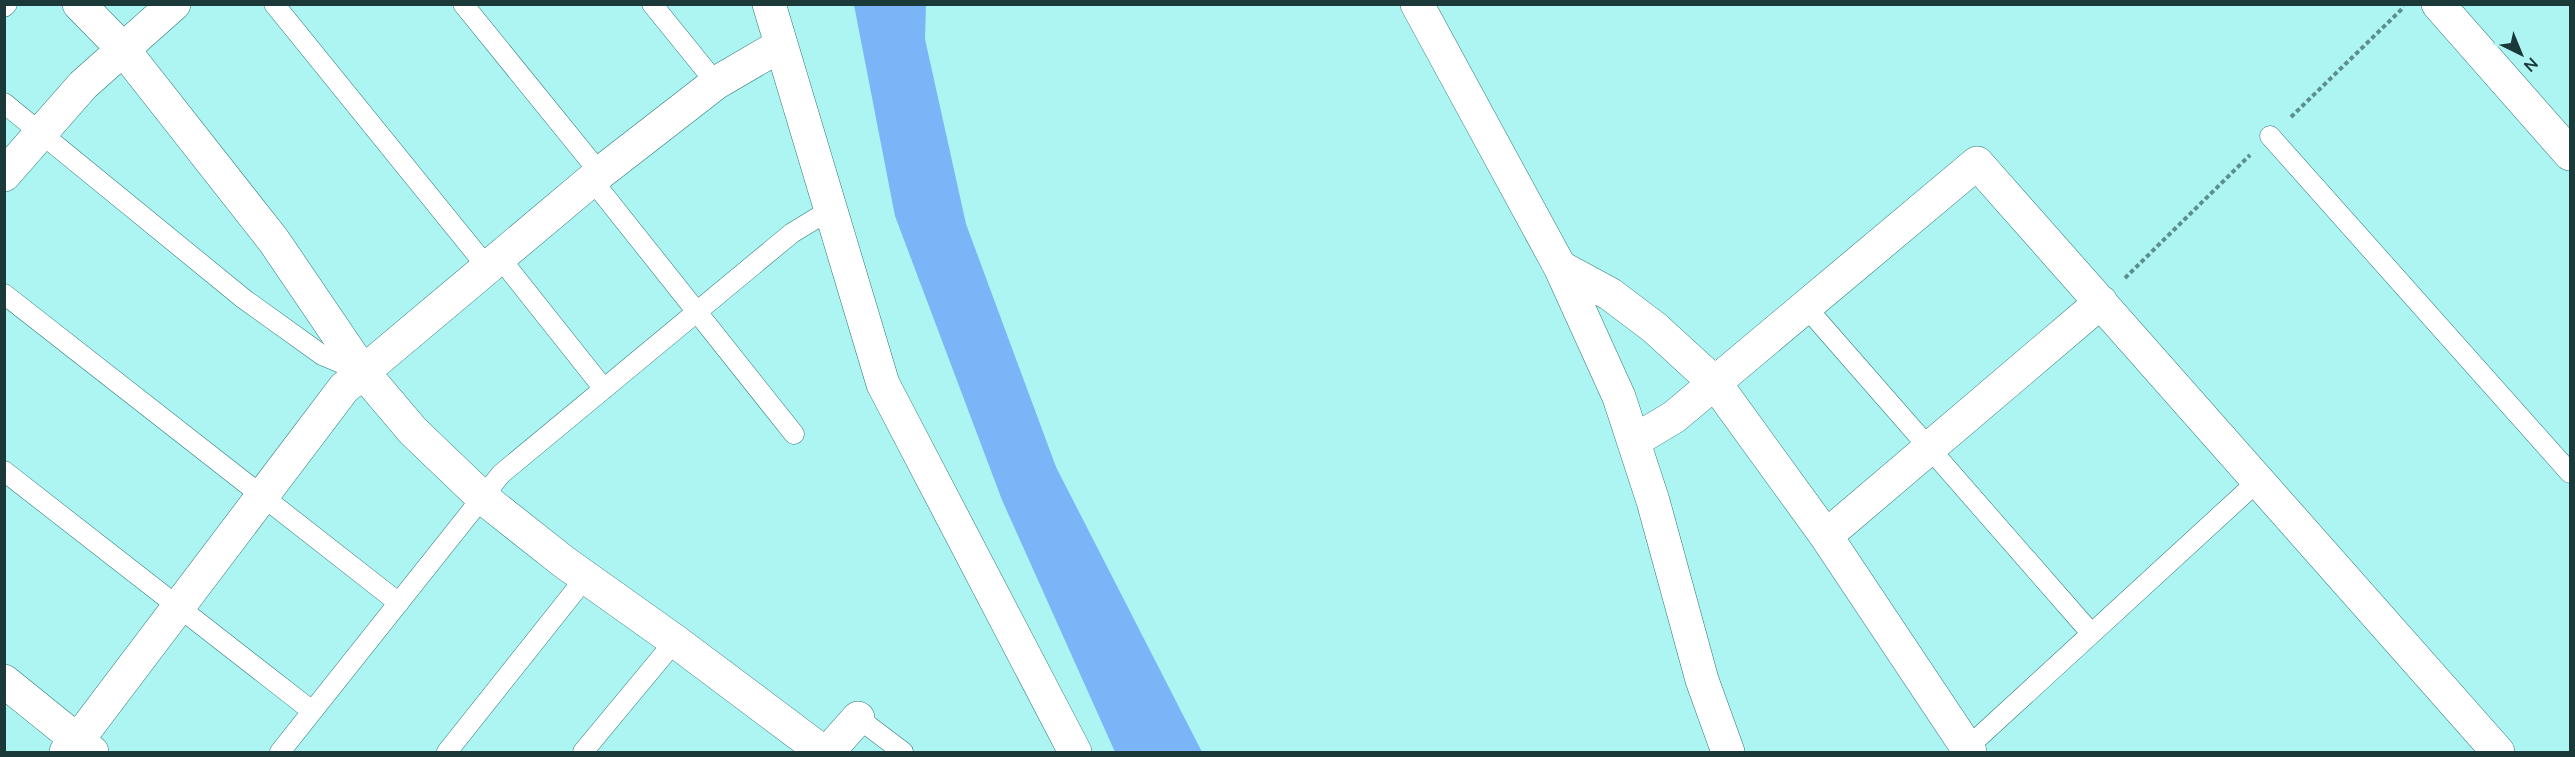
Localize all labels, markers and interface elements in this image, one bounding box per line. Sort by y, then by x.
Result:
north arrow [2491,24,2551,84]
text: N [2520,54,2542,76]

